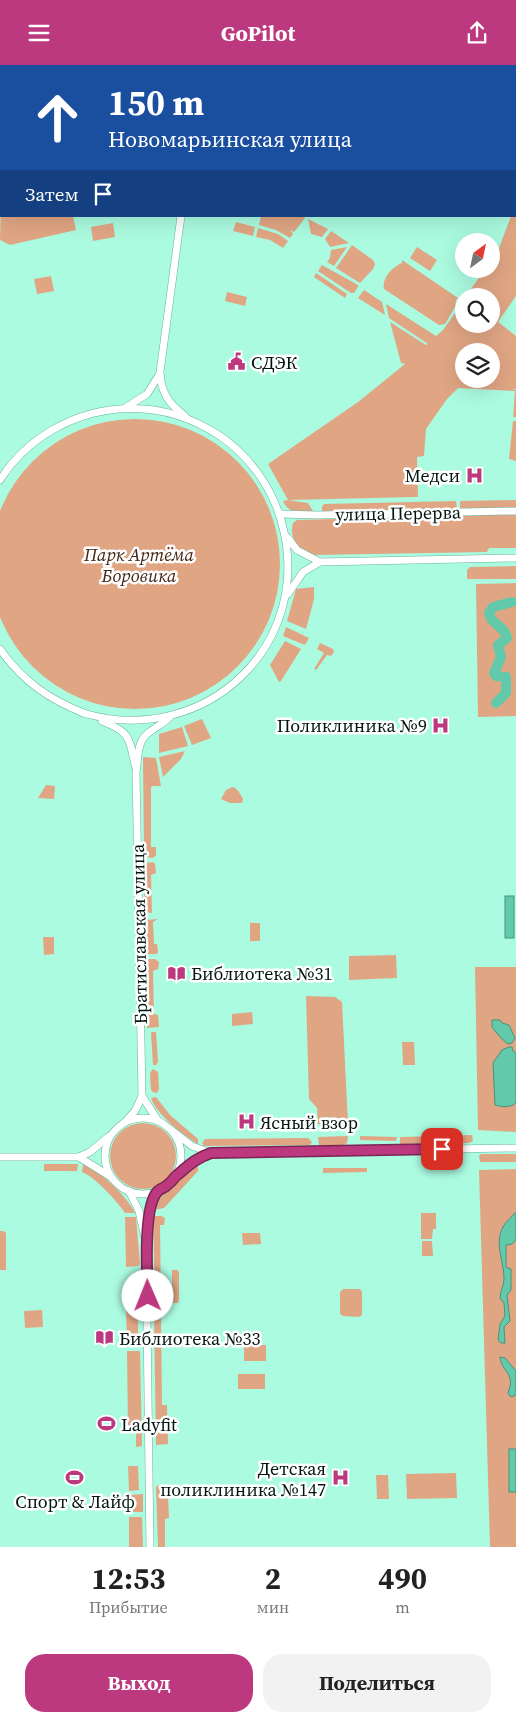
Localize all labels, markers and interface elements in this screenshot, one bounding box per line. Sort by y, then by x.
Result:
text: GoPilot [221,18,295,48]
icon: menu [25,19,53,47]
icon: share [463,19,491,47]
text: 150 m [108,79,204,127]
icon: ahead [25,85,90,150]
text: Новомарьинская улица [108,124,352,154]
icon: arrive [89,180,117,208]
text: Затем [25,181,79,207]
north arrow [455,233,500,277]
map controls [455,233,500,388]
button: search [455,288,500,333]
button: layers [455,343,500,388]
place label: СДЭК [251,350,297,375]
public building icon: СДЭК [227,352,247,372]
place label: Медси [405,463,460,488]
hospital icon: Медси [464,465,484,485]
street label: улица Перерва [335,499,462,527]
park label: Парк Артёма Боровика [83,542,195,588]
place label: Поликлиника №9 [277,713,427,738]
hospital icon: Поликлиника №9 [431,715,451,735]
street label: Братиславская улица [125,843,153,1025]
place label: Библиотека №31 [191,961,333,986]
library icon: Библиотека №31 [167,963,187,983]
place label: Ясный взор [260,1110,358,1135]
hospital icon: Ясный взор [236,1112,256,1132]
pin [421,1128,463,1170]
icon: arrive [428,1135,456,1163]
position arrow [121,1269,173,1321]
place label: Библиотека №33 [119,1326,261,1351]
library icon: Библиотека №33 [95,1328,115,1348]
place label: Ladyfit [121,1412,177,1437]
sports icon: Ladyfit [97,1414,117,1434]
place label: Детская поликлиника №147 [160,1456,326,1502]
sports icon: Спорт & Лайф [65,1468,85,1488]
hospital icon: Детская поликлиника №147 [330,1468,350,1488]
place label: Спорт & Лайф [15,1489,135,1514]
text: 12:53 [91,1558,165,1599]
text: 2 [265,1558,281,1599]
text: 490 [378,1558,427,1599]
text: Прибытие [89,1596,168,1618]
text: мин [257,1596,289,1618]
text: m [395,1596,410,1618]
button: Выход [25,1654,253,1712]
button: Поделиться [263,1654,491,1712]

